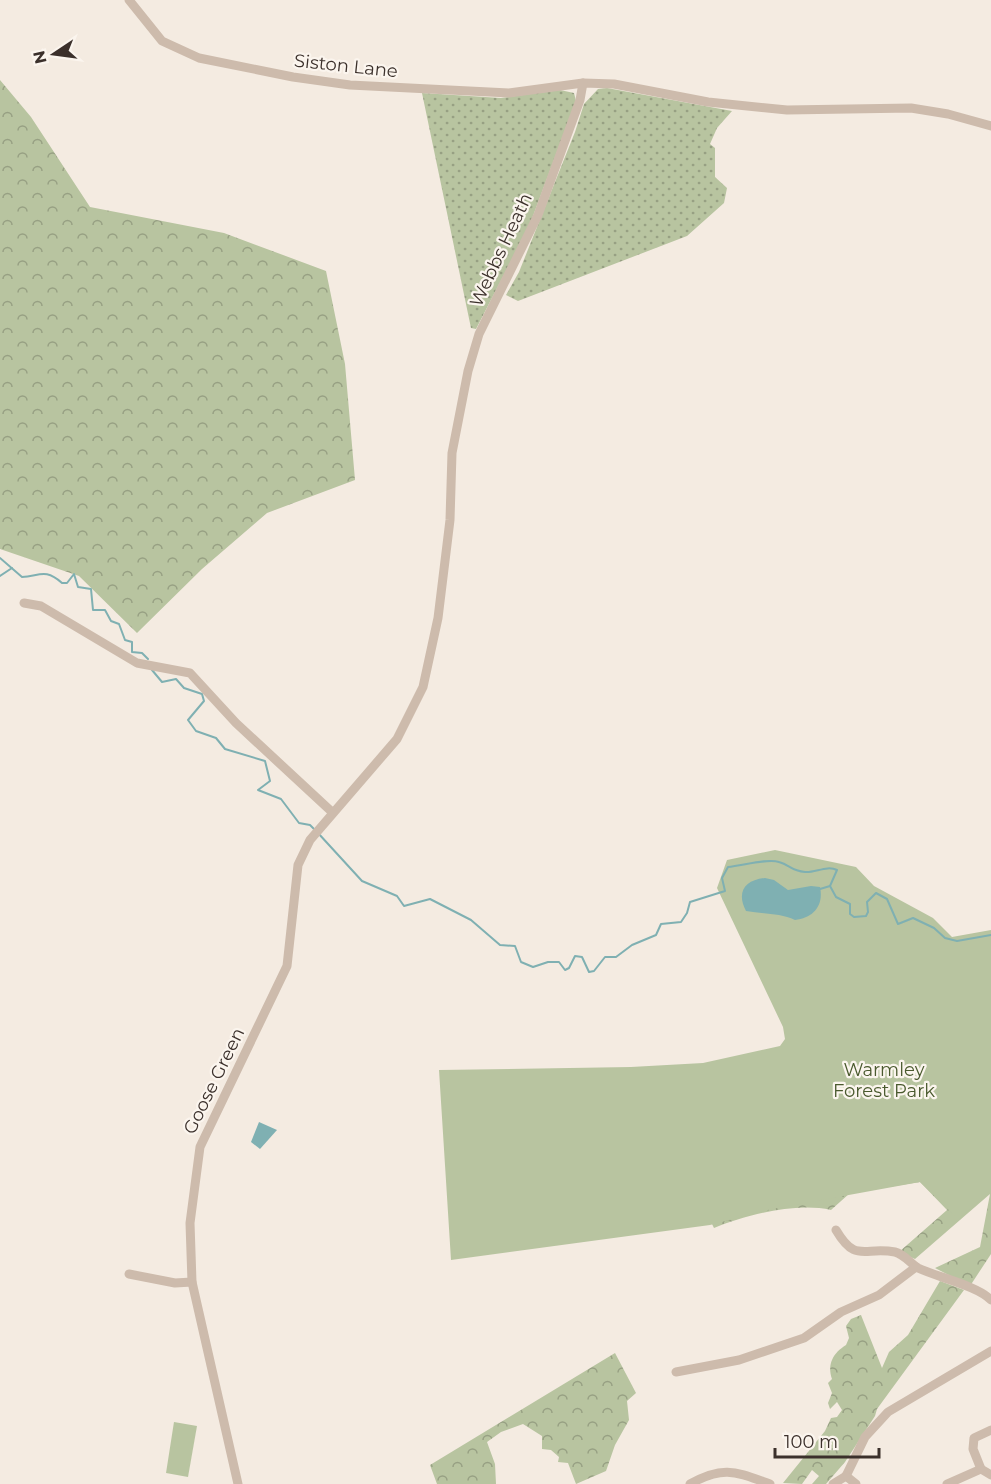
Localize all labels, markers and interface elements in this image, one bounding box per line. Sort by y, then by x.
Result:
north arrow [24,24,84,84]
text: N [29,49,51,66]
street label: Siston Lane [293,50,399,82]
street label: Webbs Heath [465,190,537,310]
street label: Goose Green [179,1024,249,1138]
park label: Warmley Forest Park [833,1059,935,1102]
scale bar [775,1421,878,1459]
text: 100 m [784,1431,838,1453]

